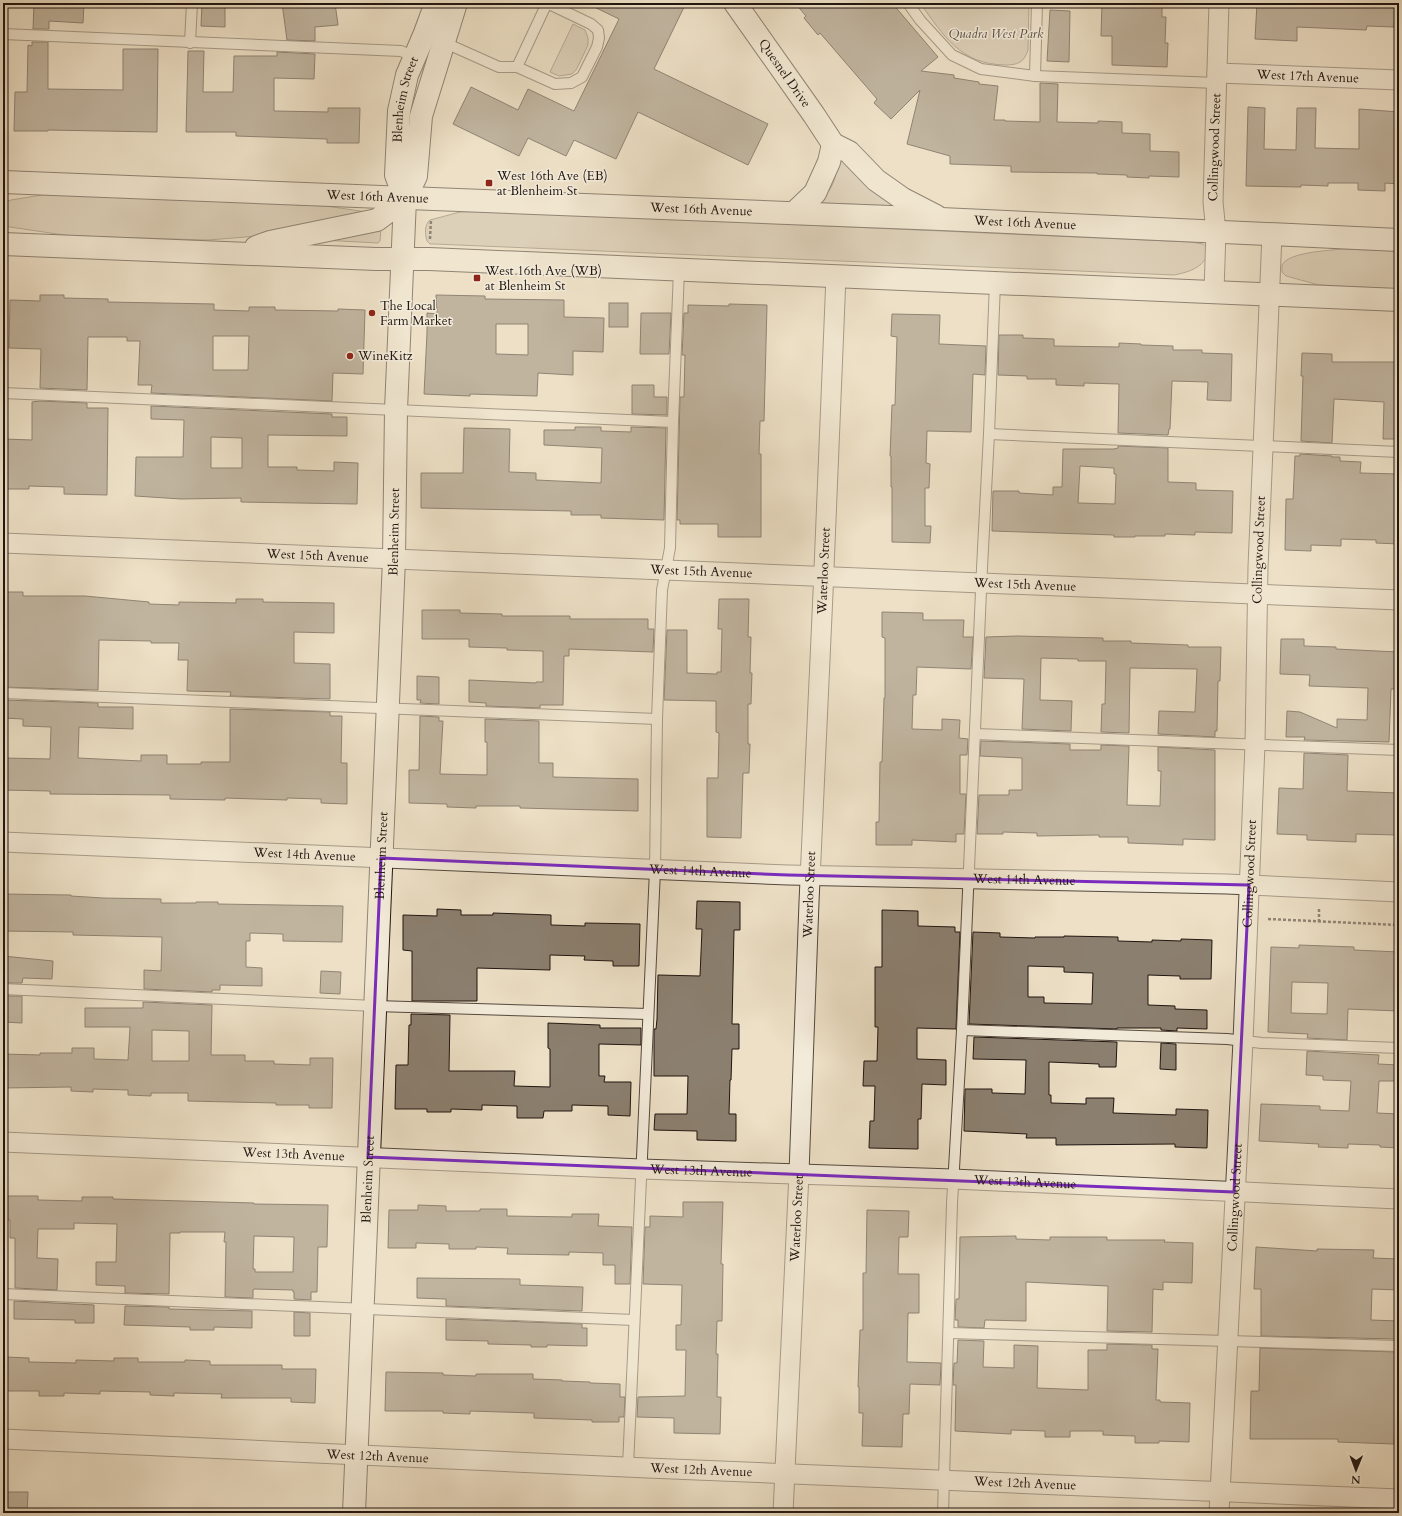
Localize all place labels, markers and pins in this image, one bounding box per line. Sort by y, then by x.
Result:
place label: West 16th Ave (EB) at Blenheim St [496,167,608,200]
marker: West 16th Ave (EB) at Blenheim St [484,178,494,188]
place label: West 16th Ave (WB) at Blenheim St [484,262,602,295]
marker: West 16th Ave (WB) at Blenheim St [472,273,482,283]
place label: The Local Farm Market [380,297,452,330]
marker: The Local Farm Market [367,308,377,318]
place label: WineKitz [357,347,413,365]
marker: WineKitz [345,351,355,361]

